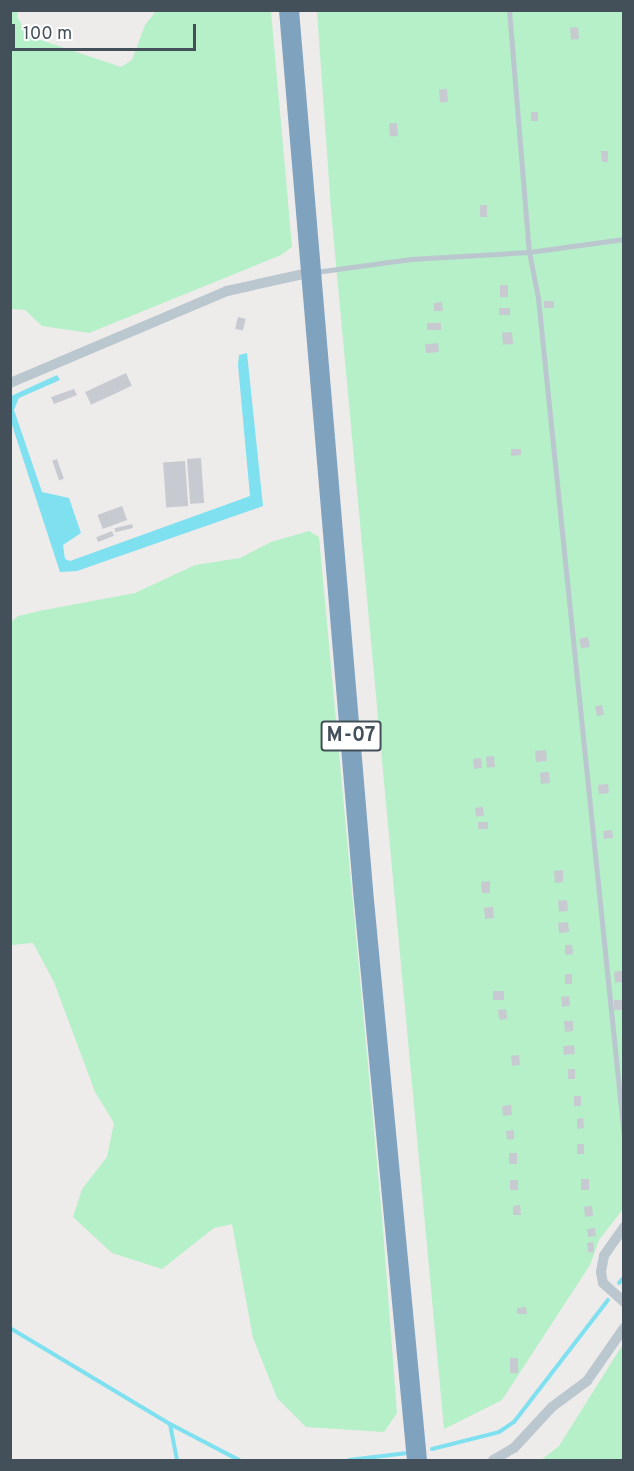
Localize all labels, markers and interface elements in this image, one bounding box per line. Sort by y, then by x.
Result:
scale bar [15,12,200,50]
text: 100 m [23,23,72,46]
road number: М-07 [320,719,382,753]

